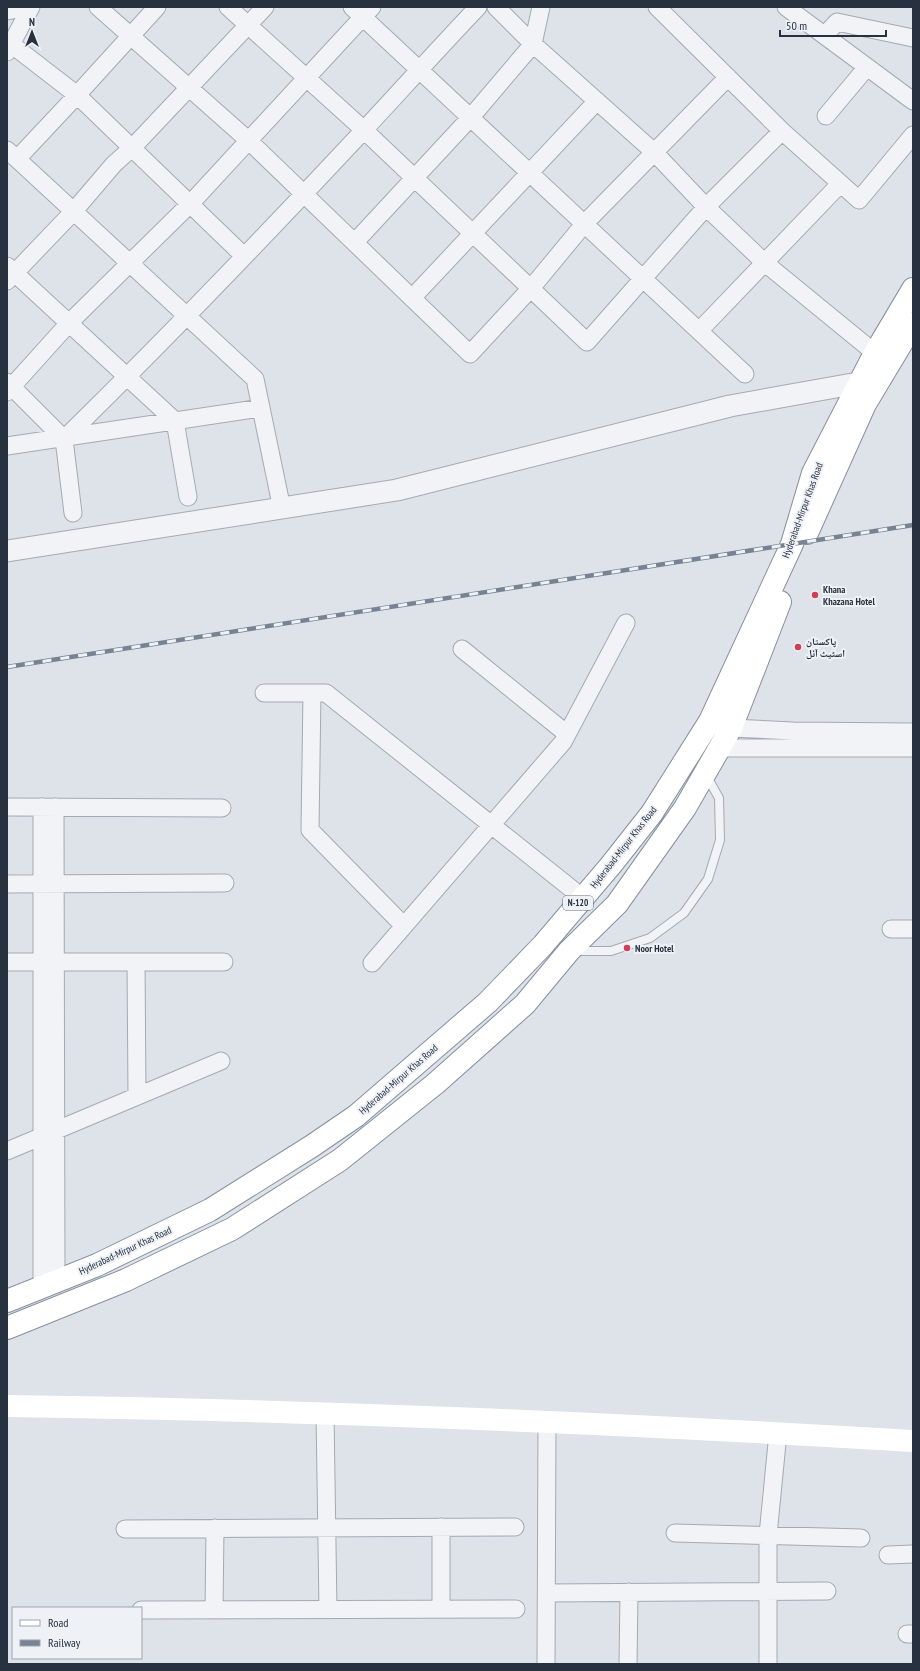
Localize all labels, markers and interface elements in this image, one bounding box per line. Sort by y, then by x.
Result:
north arrow [12,12,52,52]
scale bar [780,12,886,38]
text: N [29,15,35,29]
text: 50 m [786,18,807,33]
street label: Hyderabad-Mirpur Khas Road [779,461,826,560]
place label: Khana Khazana Hotel [823,583,875,608]
marker: Khana Khazana Hotel [810,590,820,600]
place label: پاکستان اسٹیٹ آئل [806,635,845,660]
marker: پاکستان اسٹیٹ آئل [793,642,803,652]
street label: Hyderabad-Mirpur Khas Road [587,804,659,891]
road number: N-120 [563,896,593,910]
place label: Noor Hotel [635,942,674,955]
marker: Noor Hotel [622,943,632,953]
street label: Hyderabad-Mirpur Khas Road [356,1041,441,1117]
street label: Hyderabad-Mirpur Khas Road [77,1223,174,1278]
legend [12,1607,142,1659]
text: Road [48,1615,68,1630]
text: Railway [48,1635,81,1650]

